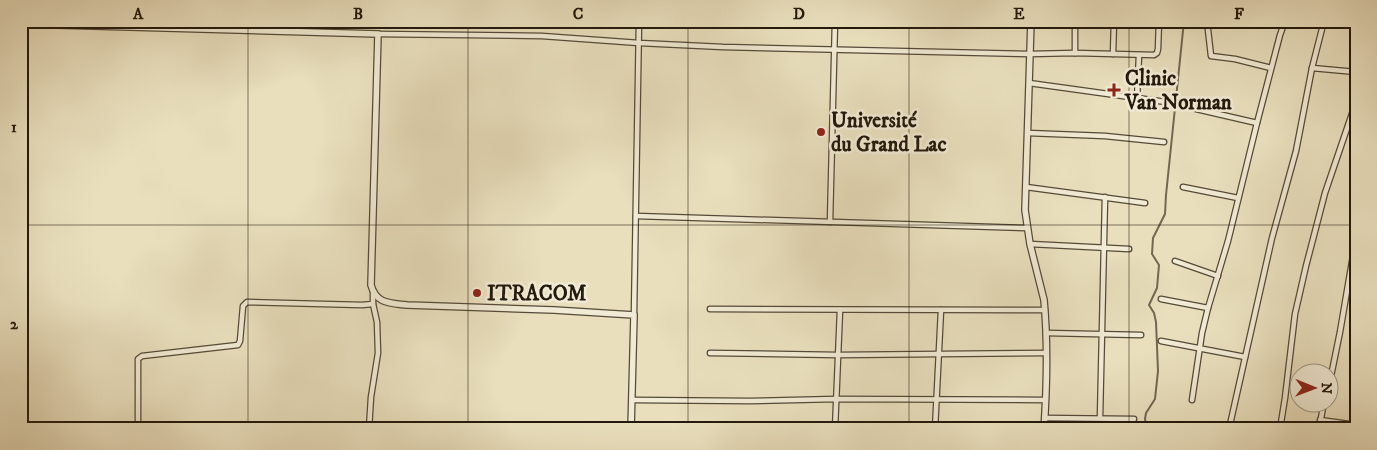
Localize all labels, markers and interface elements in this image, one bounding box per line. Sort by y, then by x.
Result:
text: A [132,4,144,24]
text: B [353,4,363,24]
text: C [573,4,583,24]
text: D [793,4,805,24]
text: E [1013,4,1025,24]
text: F [1234,4,1244,24]
place label: Clinic Van Norman [1124,66,1233,116]
marker: Clinic Van Norman [1107,83,1121,97]
place label: Université du Grand Lac [831,108,947,158]
text: 1 [11,117,17,137]
marker: Université du Grand Lac [815,126,827,138]
place label: ITRACOM [487,281,587,307]
marker: ITRACOM [471,287,483,299]
text: 2 [10,314,19,334]
north arrow [1290,362,1340,412]
text: N [1317,382,1335,395]

